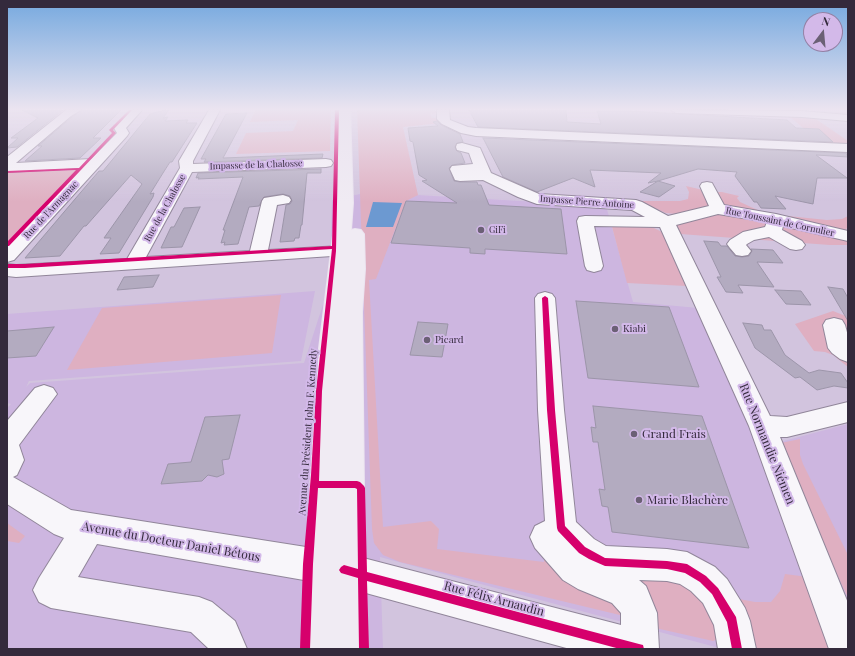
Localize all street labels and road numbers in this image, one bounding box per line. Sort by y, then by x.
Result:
street label: Impasse de la Chalosse [209,158,303,172]
street label: Rue de la Chalosse [142,173,188,243]
street label: Rue de l'Armagnac [22,179,80,241]
street label: Impasse Pierre Antoine [540,193,634,211]
street label: Rue Toussaint de Cornulier [725,205,835,239]
street label: Avenue du Président John F. Kennedy [296,348,320,516]
street label: Rue Normandie Niémen [736,381,798,507]
street label: Avenue du Docteur Daniel Bétous [81,519,261,565]
street label: Rue Félix Arnaudin [442,579,546,619]

